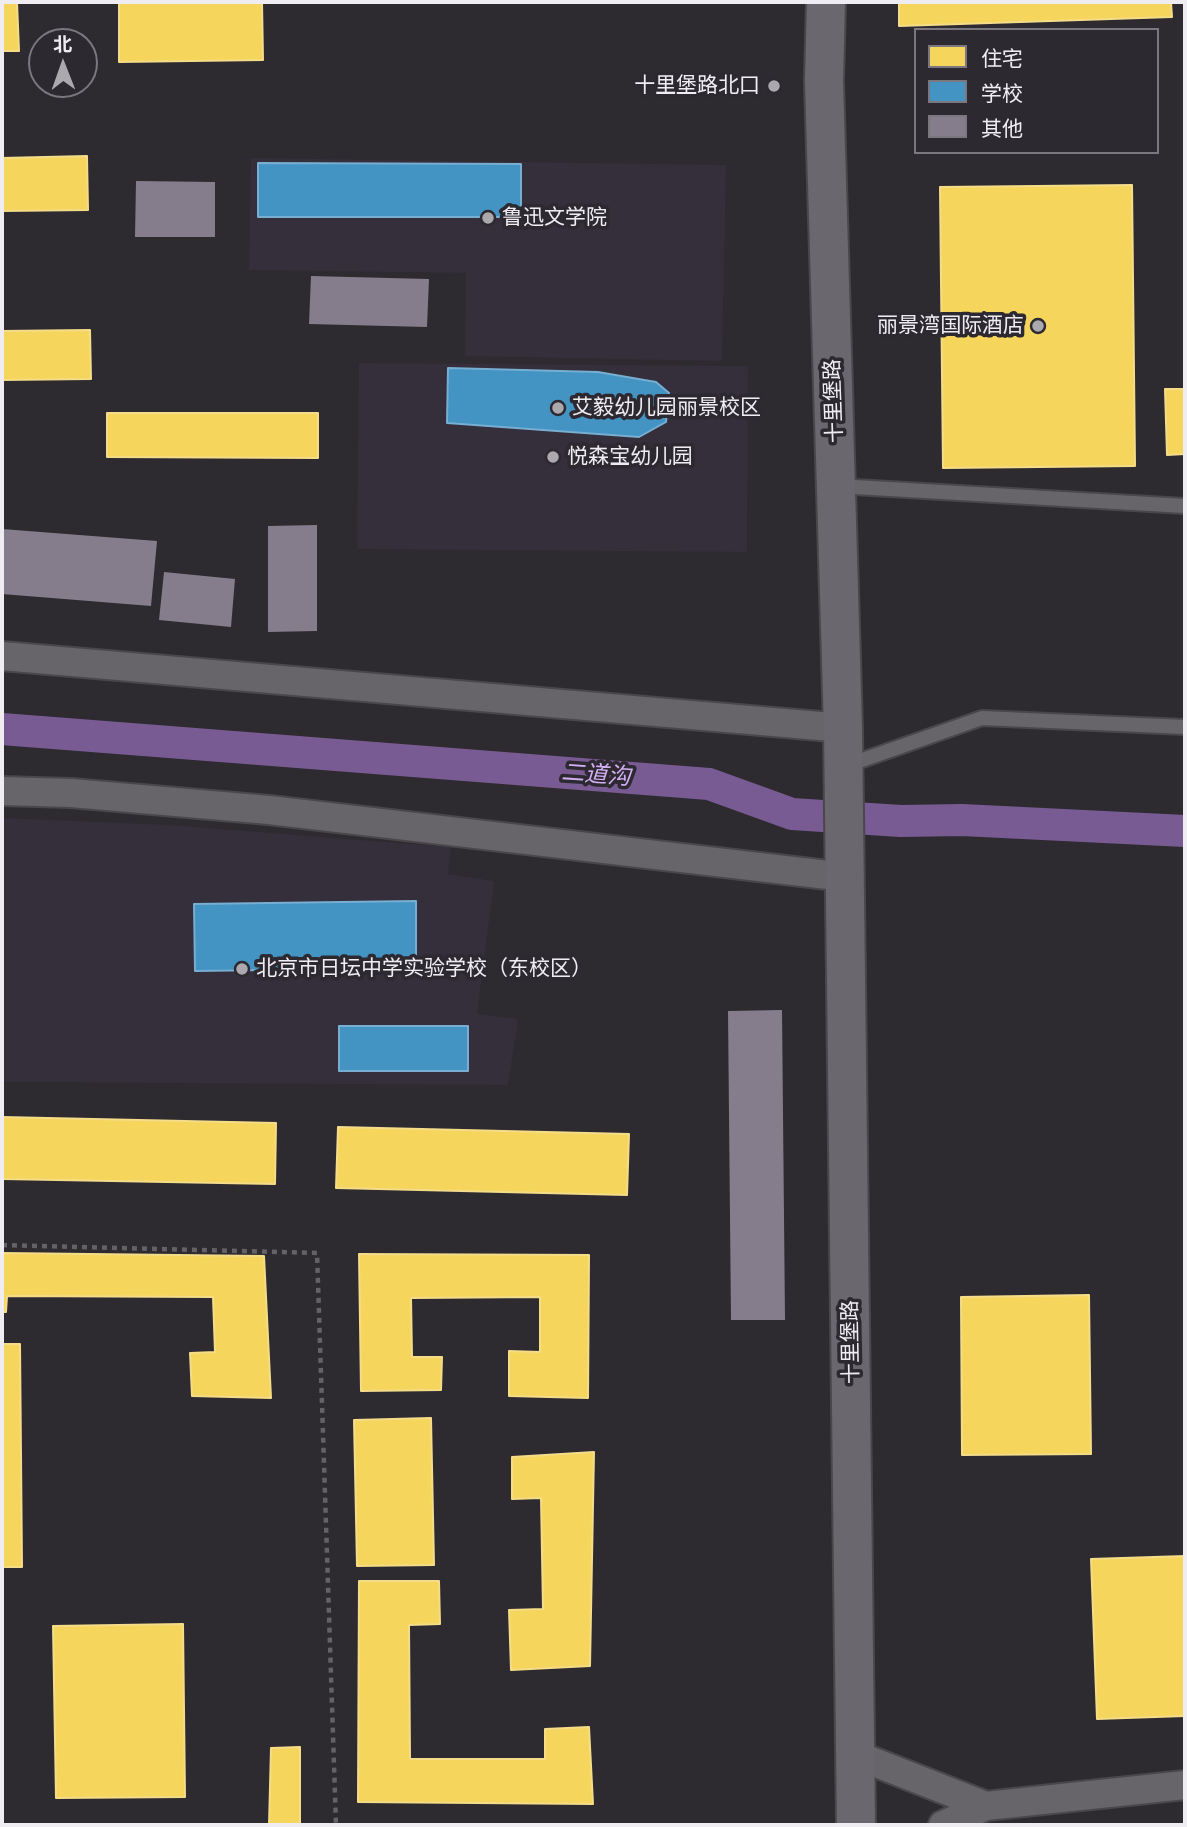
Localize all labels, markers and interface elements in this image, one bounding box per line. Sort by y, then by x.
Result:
north arrow [28,28,98,98]
legend [914,28,1159,154]
text: 北 [53,32,72,56]
text: 住宅 [981,45,1023,71]
place label: 十里堡路北口 [634,73,760,99]
marker: 十里堡路北口 [766,78,782,94]
text: 学校 [981,80,1023,106]
text: 其他 [981,115,1023,141]
place label: 鲁迅文学院 [502,205,607,231]
marker: 鲁迅文学院 [480,210,496,226]
place label: 丽景湾国际酒店 [877,313,1024,339]
marker: 丽景湾国际酒店 [1030,318,1046,334]
street label: 十里堡路 [820,359,848,443]
place label: 艾毅幼儿园丽景校区 [572,395,761,421]
marker: 艾毅幼儿园丽景校区 [550,400,566,416]
place label: 悦森宝幼儿园 [567,444,693,470]
marker: 悦森宝幼儿园 [545,449,561,465]
water label: 二道沟 [561,759,631,791]
place label: 北京市日坛中学实验学校（东校区） [256,956,592,982]
marker: 北京市日坛中学实验学校（东校区） [234,961,250,977]
street label: 十里堡路 [838,1300,864,1384]

